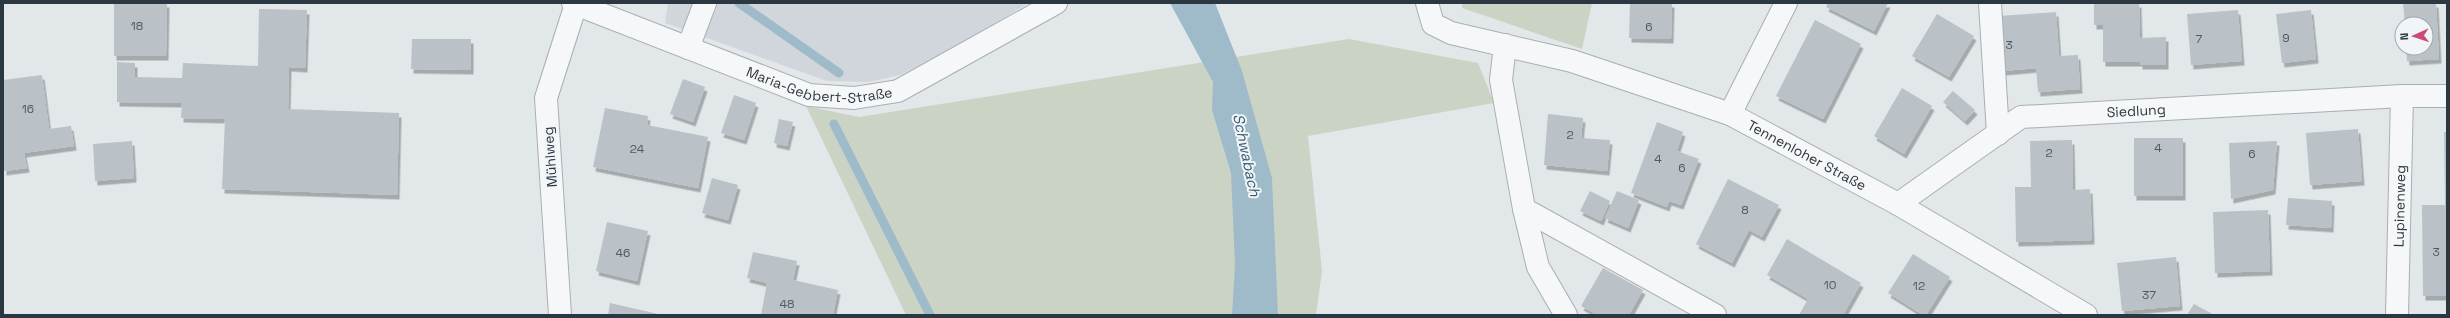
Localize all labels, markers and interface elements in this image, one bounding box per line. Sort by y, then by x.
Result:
north arrow [2394,16,2434,56]
house number: 18 [131,18,143,34]
house number: 6 [1645,19,1653,35]
house number: 9 [2282,30,2290,46]
house number: 7 [2196,31,2203,47]
text: N [2397,32,2411,41]
house number: 3 [2005,37,2013,53]
street label: Maria-Gebbert-Straße [744,62,894,107]
street label: Siedlung [2106,100,2166,121]
house number: 16 [22,101,34,117]
water label: Schwabach [1229,112,1265,199]
street label: Tennenloher Straße [1744,116,1869,194]
street label: Mühlweg [539,126,561,188]
house number: 2 [1566,127,1574,143]
house number: 4 [2154,140,2162,156]
house number: 24 [630,141,645,157]
house number: 2 [2045,145,2053,161]
house number: 6 [2248,146,2256,162]
house number: 4 [1654,151,1662,167]
house number: 6 [1678,160,1686,176]
street label: Lupinenweg [2390,165,2409,247]
house number: 8 [1741,202,1749,218]
house number: 3 [2432,244,2440,260]
house number: 46 [616,245,630,261]
house number: 10 [1824,277,1836,293]
house number: 12 [1913,278,1925,294]
house number: 37 [2142,287,2156,303]
house number: 48 [780,296,794,312]

